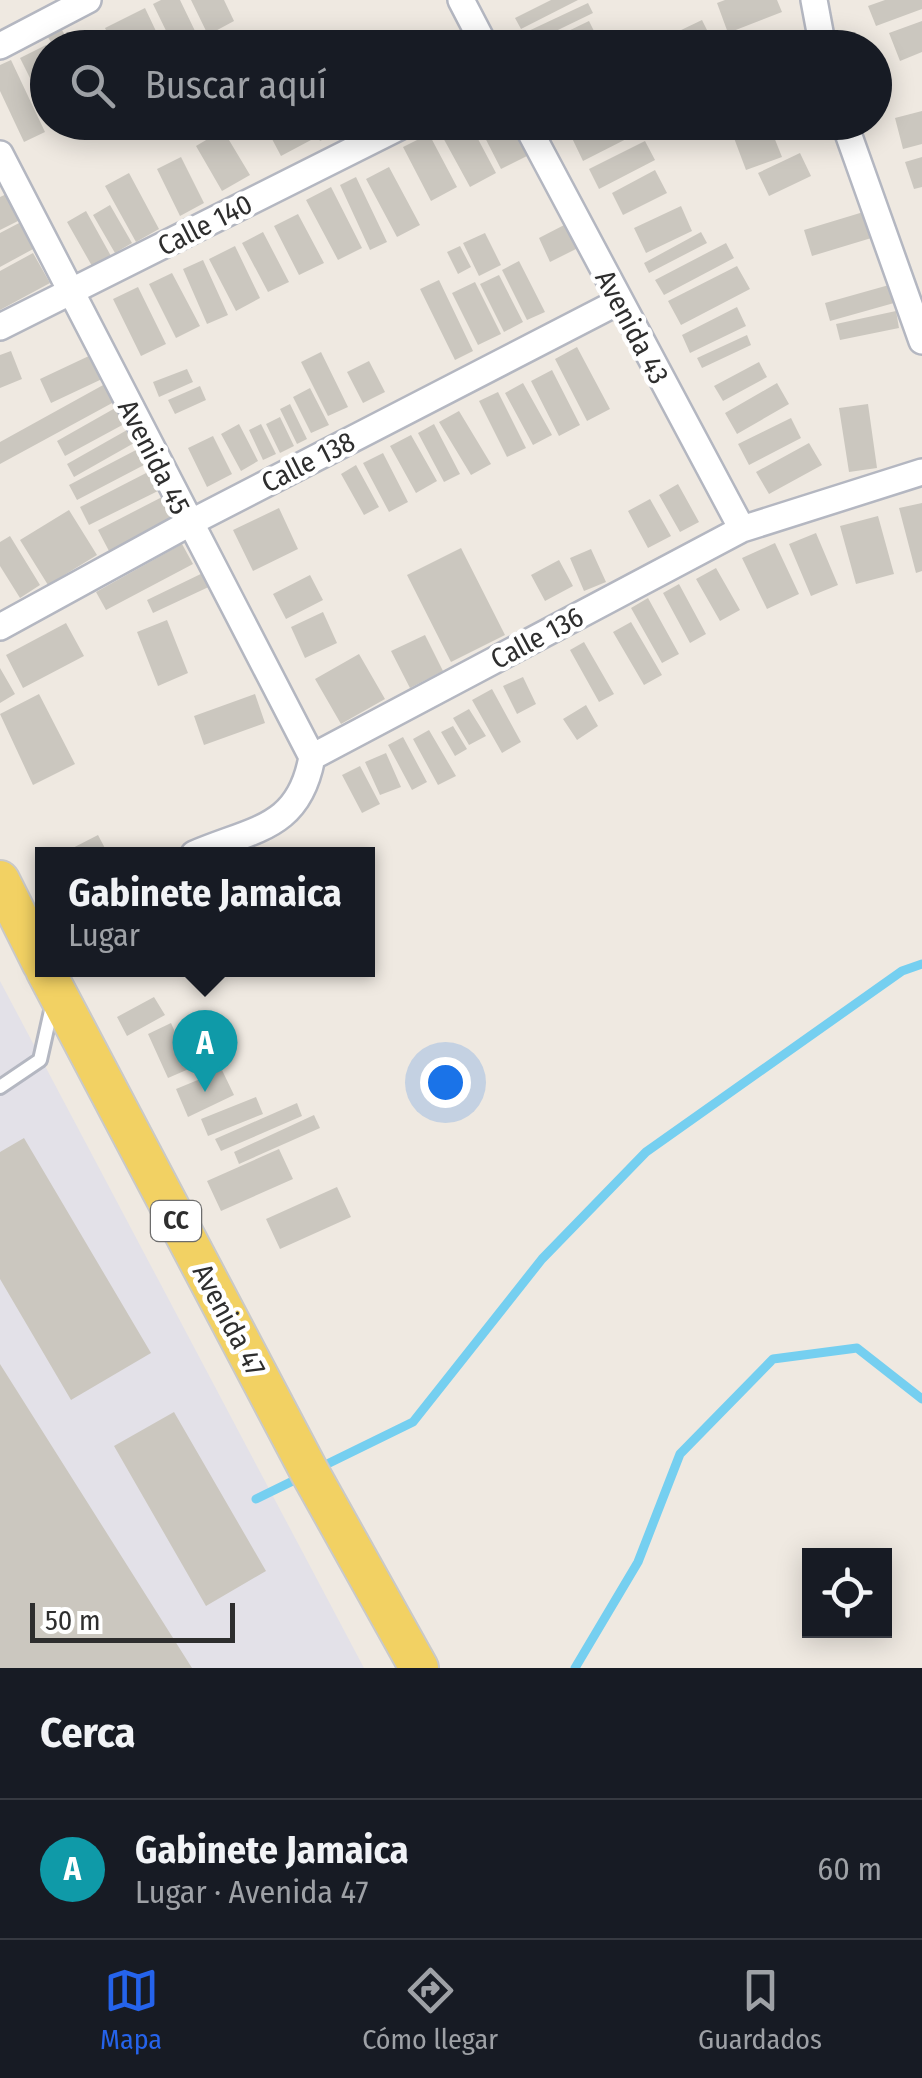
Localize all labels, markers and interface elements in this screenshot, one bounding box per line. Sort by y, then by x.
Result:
search box [30,30,892,140]
icon: search [65,58,120,113]
text: Buscar aquí [145,62,327,108]
street label: Calle 140 [152,187,258,263]
street label: Avenida 43 [588,265,676,389]
street label: Avenida 45 [111,394,197,520]
street label: Calle 138 [256,425,360,499]
street label: Calle 136 [485,600,589,676]
popup [35,847,375,977]
text: Gabinete Jamaica [68,870,342,916]
text: Lugar [68,916,140,954]
pin: A [172,1010,238,1092]
your location [420,1057,471,1108]
road number: CC [151,1201,201,1241]
street label: Avenida 47 [186,1258,272,1382]
map controls [802,1548,892,1638]
button: locate [802,1548,892,1638]
scale bar [30,1598,235,1642]
text: 50 m [45,1604,101,1637]
text: Cerca [40,1708,135,1758]
text: Gabinete Jamaica [135,1827,409,1873]
text: A [64,1850,81,1888]
text: 60 m [817,1850,882,1888]
text: Lugar · Avenida 47 [135,1873,368,1911]
tab: Mapa [100,1963,162,2056]
tab: Cómo llegar [362,1963,498,2056]
tab: Guardados [698,1963,822,2056]

